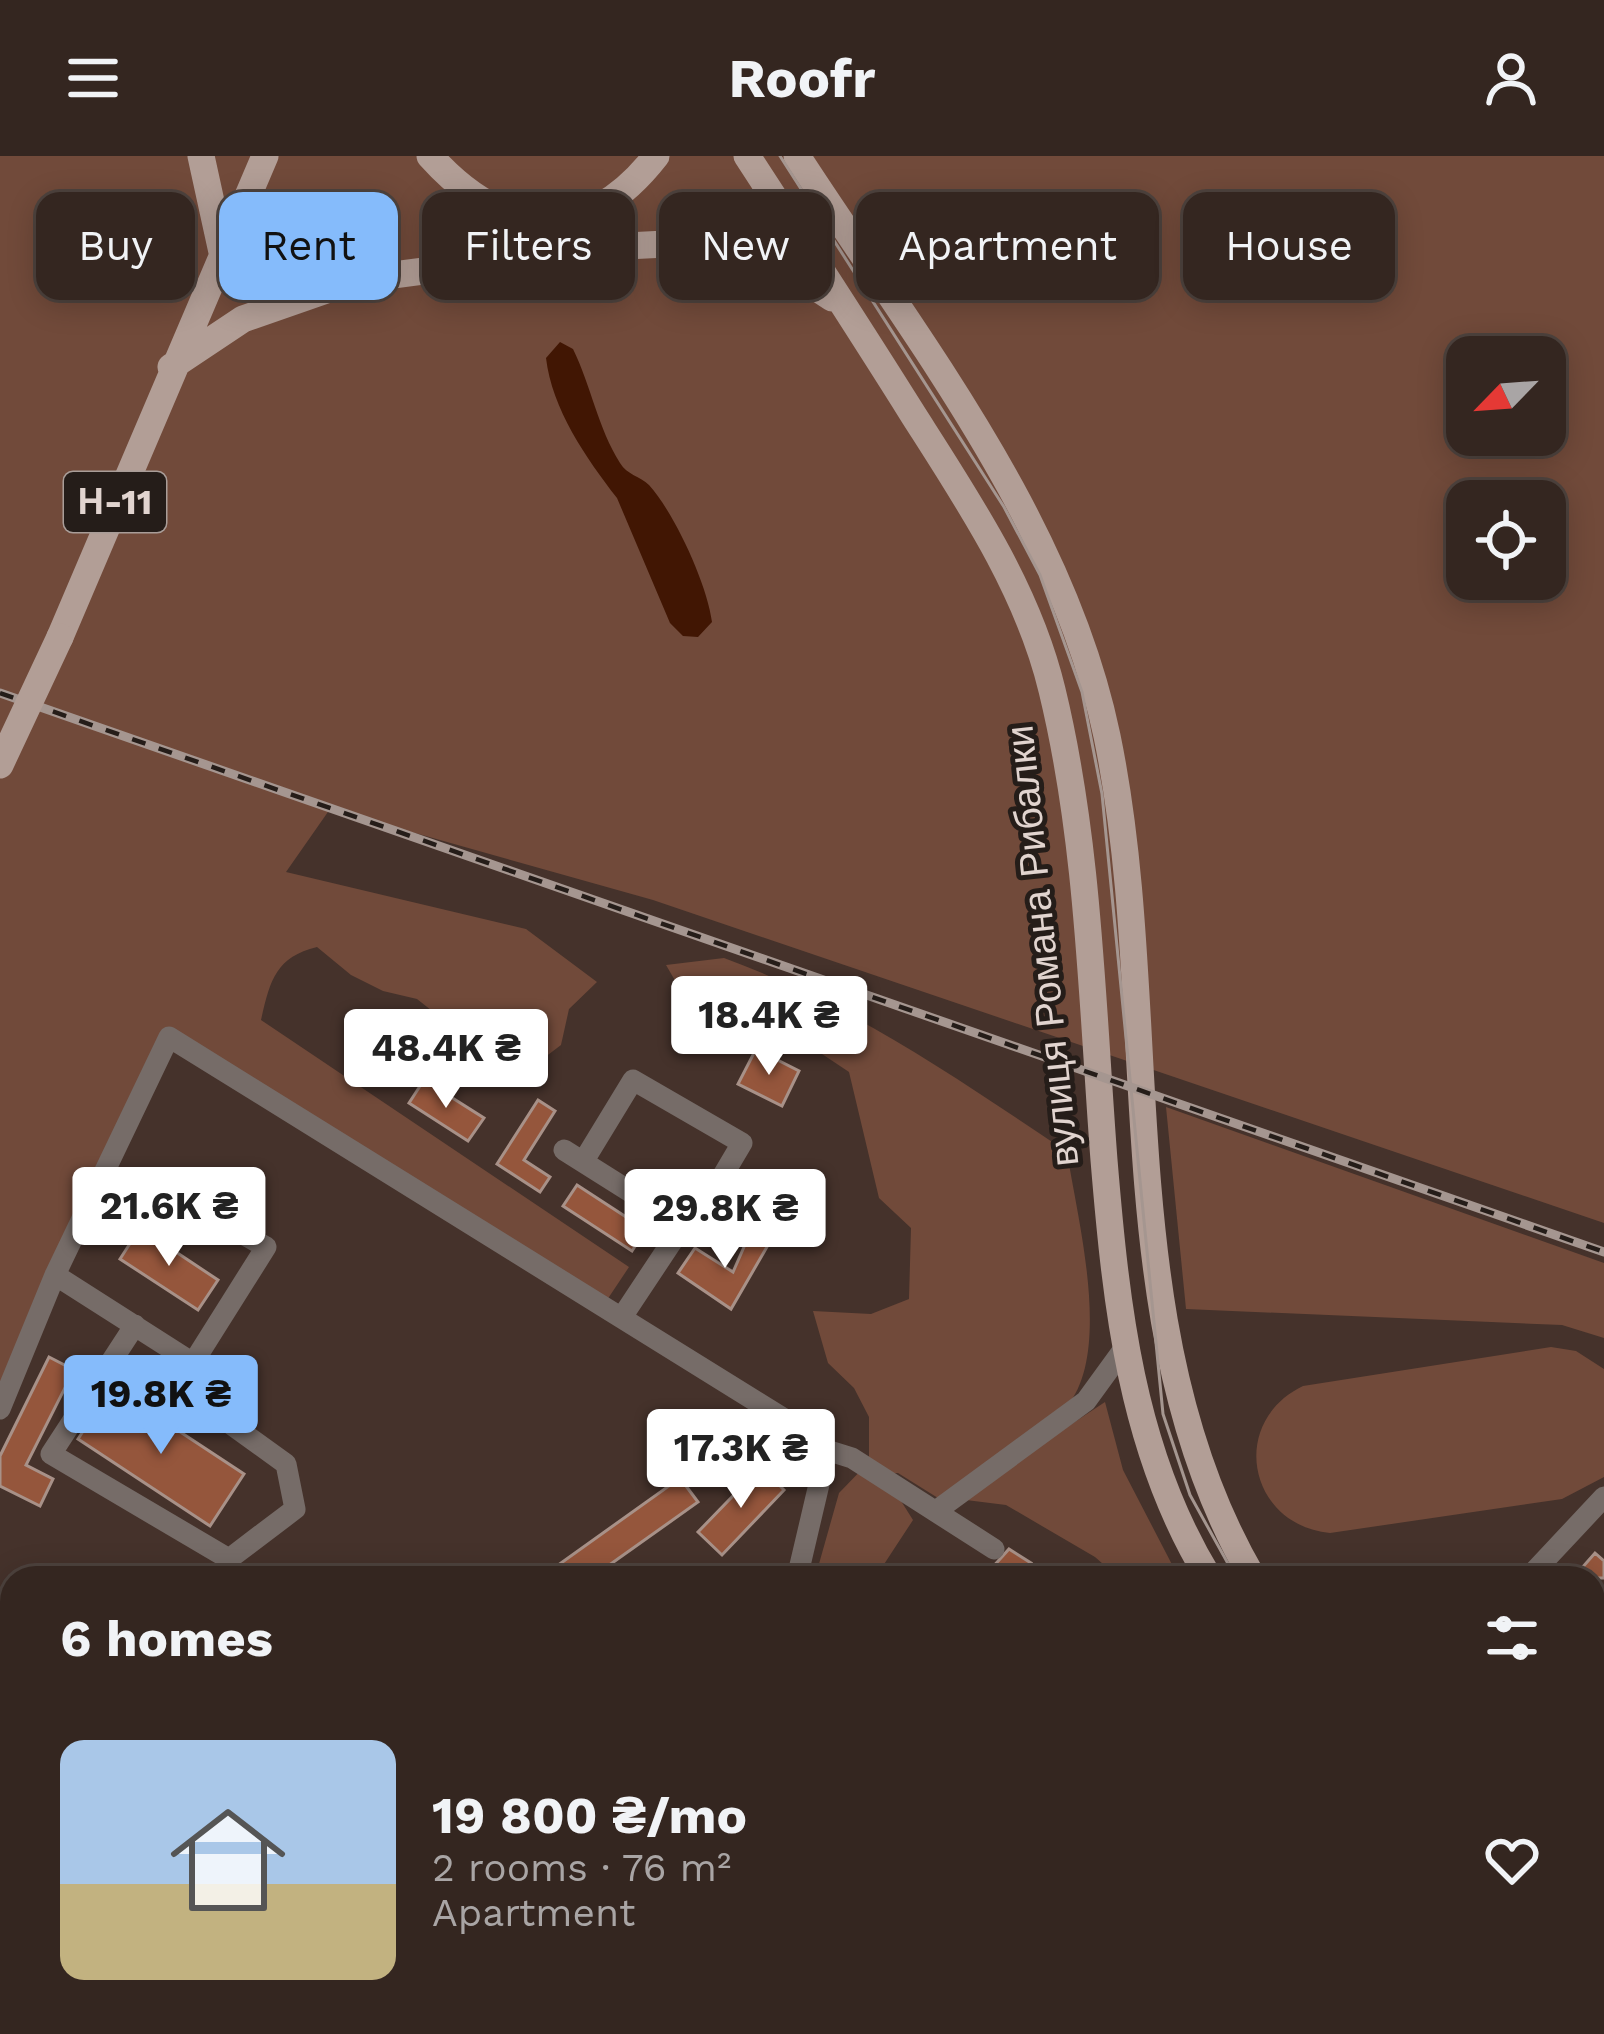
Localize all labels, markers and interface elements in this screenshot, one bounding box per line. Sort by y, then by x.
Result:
icon: menu [60,45,126,111]
icon: person [1478,45,1544,111]
text: Roofr [729,47,875,110]
chip: Buy [36,192,195,300]
chip: Rent [219,192,398,300]
chip: Filters [422,192,635,300]
chip: New [659,192,832,300]
chip: Apartment [856,192,1159,300]
chip: House [1183,192,1395,300]
north arrow [1446,336,1566,456]
map controls [1446,336,1566,600]
road number: Н-11 [64,472,166,532]
button: locate [1446,480,1566,600]
street label: вулиця Романа Рибалки [996,723,1088,1169]
pin: 18.4K ₴ [658,976,880,1078]
text: 18.4K ₴ [698,992,840,1037]
pin: 48.4K ₴ [335,1009,557,1111]
text: 48.4K ₴ [371,1025,521,1070]
pin: 21.6K ₴ [58,1167,280,1269]
pin: 29.8K ₴ [614,1169,836,1271]
text: 21.6K ₴ [99,1183,239,1228]
text: 29.8K ₴ [652,1185,798,1230]
pin: 19.8K ₴ [50,1355,272,1457]
text: 19.8K ₴ [91,1371,231,1416]
pin: 17.3K ₴ [630,1409,852,1511]
text: 17.3K ₴ [674,1425,808,1470]
icon: filters [1479,1605,1545,1671]
text: 6 homes [60,1609,273,1668]
text: 19 800 ₴/mo [432,1786,747,1845]
icon: home [156,1788,300,1932]
icon: heart [1479,1827,1545,1893]
text: 2 rooms · 76 m² [432,1845,731,1890]
text: Apartment [432,1890,635,1935]

